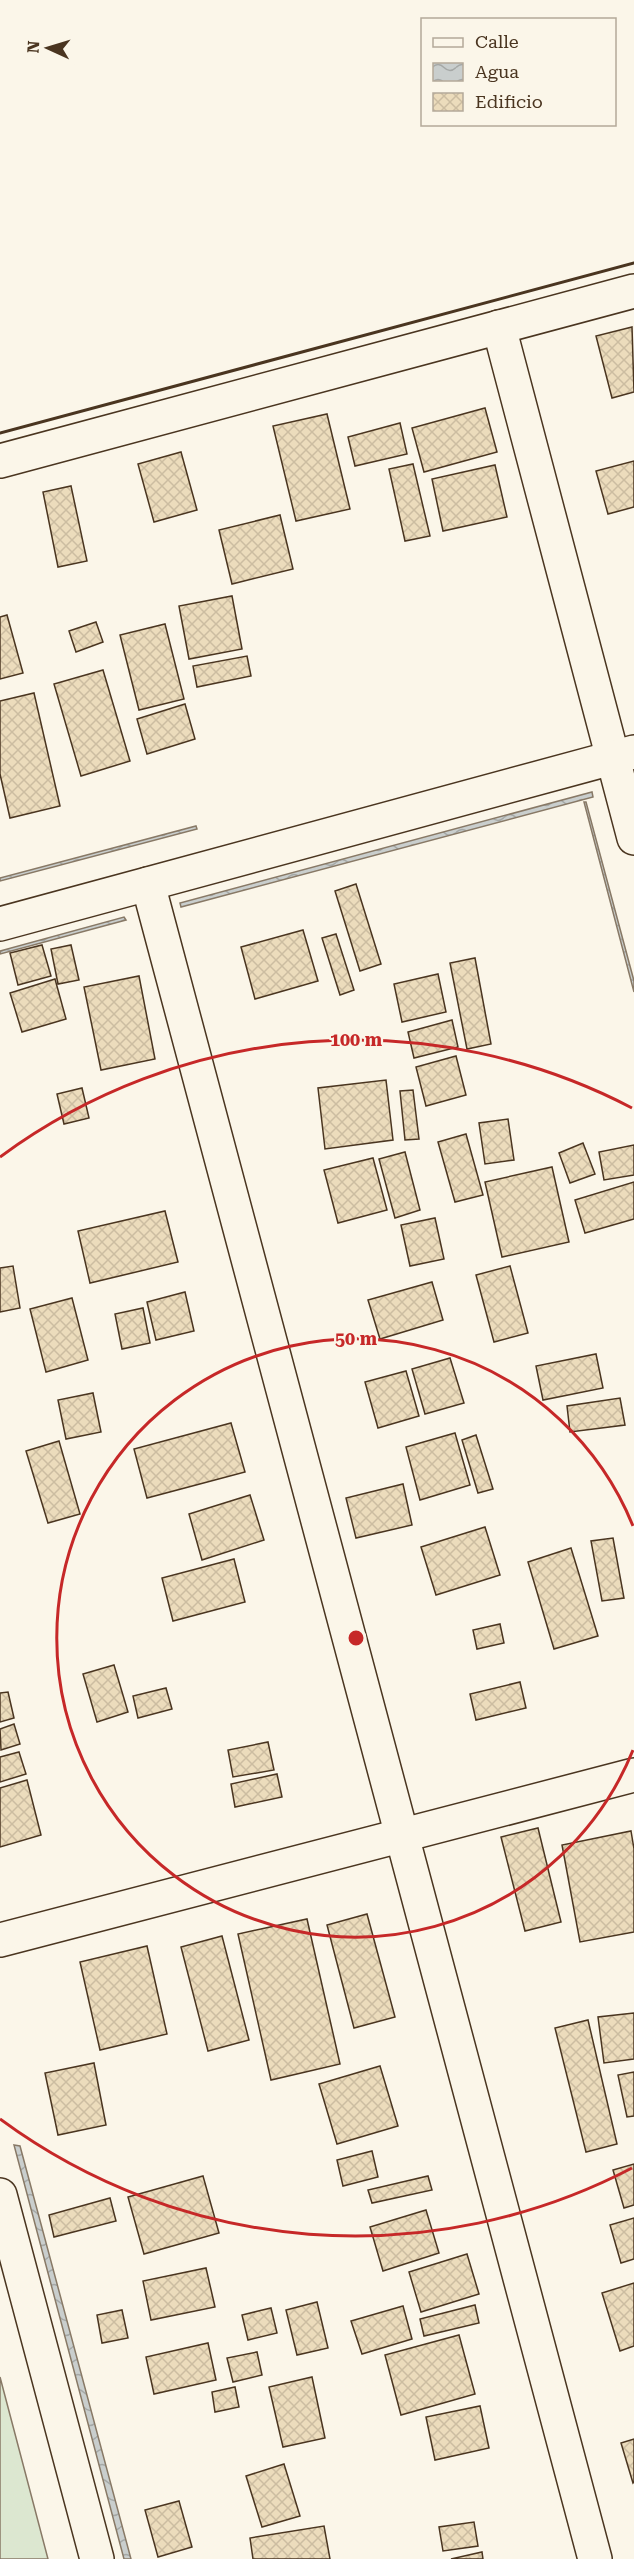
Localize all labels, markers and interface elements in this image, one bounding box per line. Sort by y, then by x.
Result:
north arrow [18,18,78,78]
legend [421,18,616,126]
text: Calle [475,31,519,52]
text: N [24,40,43,54]
text: Agua [475,61,519,82]
text: Edificio [475,91,543,112]
text: 100 m [330,1029,383,1050]
text: 50 m [335,1328,378,1349]
centre of rings [346,1628,366,1648]

